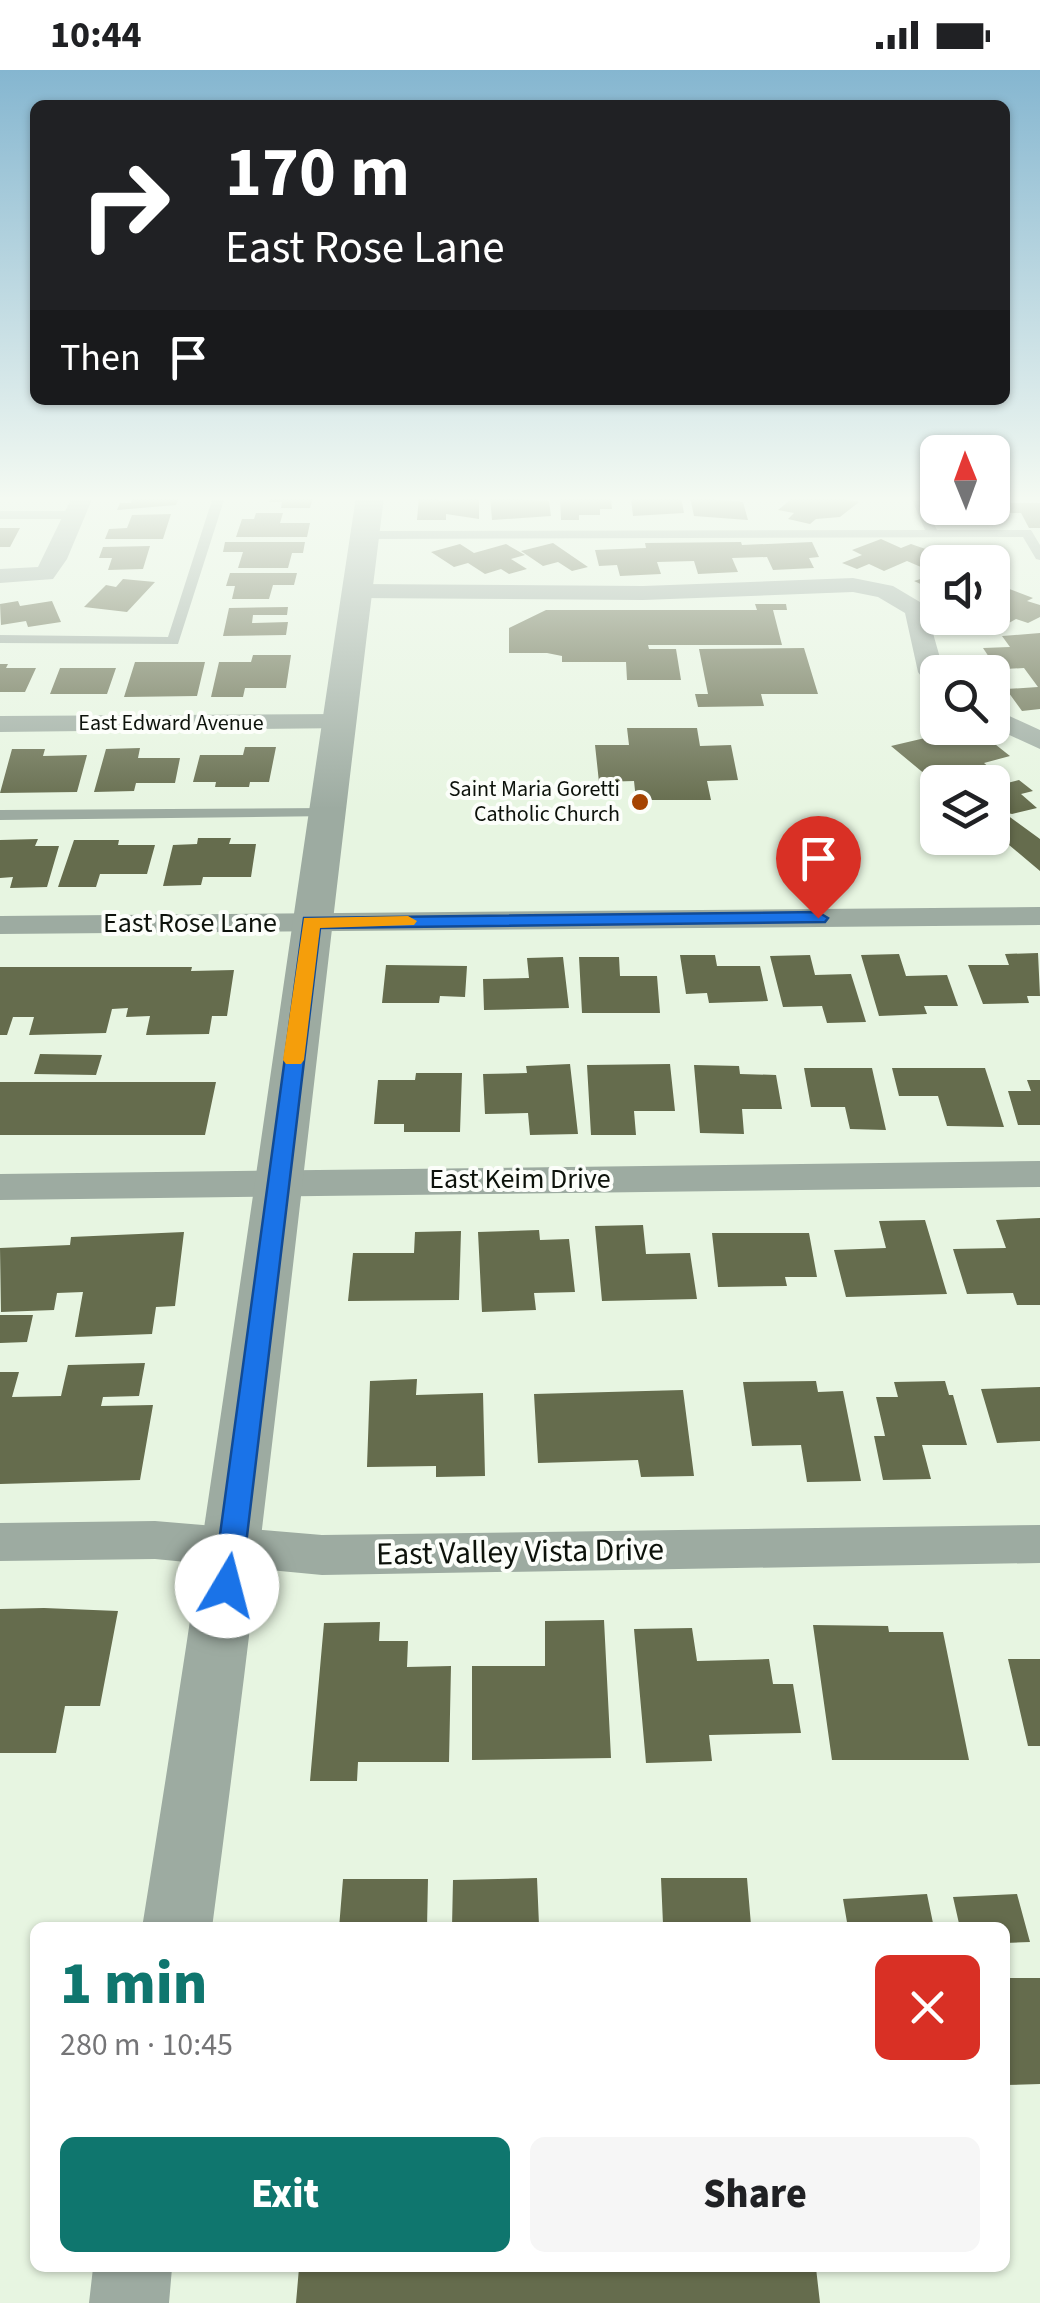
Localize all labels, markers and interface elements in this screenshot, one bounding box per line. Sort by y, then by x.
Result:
text: 10:44 [50,8,142,62]
text: 170 m [225,123,410,223]
icon: right [60,140,190,270]
text: East Rose Lane [225,216,505,280]
icon: arrive [161,330,216,385]
text: Then [60,331,141,385]
north arrow [920,435,1010,525]
map controls [920,435,1010,855]
button: sound [920,545,1010,635]
button: search [920,655,1010,745]
street label: East Edward Avenue [78,707,264,739]
button: layers [920,765,1010,855]
place label: Saint Maria Goretti Catholic Church [449,773,620,830]
marker: Saint Maria Goretti Catholic Church [629,791,651,813]
pin [776,816,861,919]
icon: arrive [791,831,846,886]
street label: East Rose Lane [103,903,277,943]
street label: East Keim Drive [429,1159,611,1199]
street label: East Valley Vista Drive [376,1526,664,1578]
position arrow [175,1534,279,1638]
text: 1 min [60,1942,207,2027]
button: close [875,1955,980,2060]
text: 280 m · 10:45 [60,2022,233,2068]
button: Exit [60,2137,510,2252]
button: Share [530,2137,980,2252]

